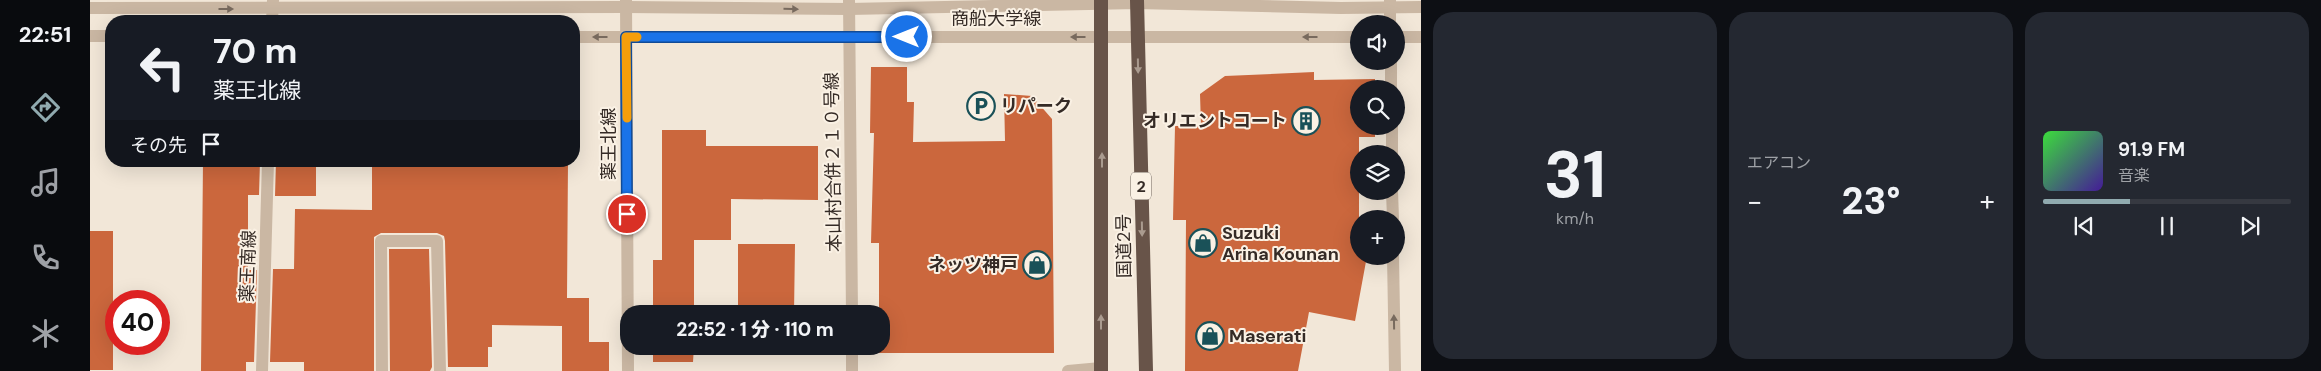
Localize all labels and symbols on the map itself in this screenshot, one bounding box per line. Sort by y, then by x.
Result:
one-way arrow [218,5,234,13]
one-way arrow [783,5,799,13]
street label: 商船大学線 [951,7,1041,31]
position arrow [880,10,932,62]
one-way arrow [592,33,608,41]
one-way arrow [1069,33,1085,41]
one-way arrow [1302,33,1318,41]
one-way arrow [1135,58,1143,74]
street label: 本山村合併２１０号線 [819,72,847,252]
parking icon: リパーク [966,91,996,121]
place label: リパーク [1000,94,1072,118]
building icon: オリエントコート [1291,106,1321,136]
street label: 薬王北線 [597,108,621,180]
place label: オリエントコート [1143,109,1287,133]
one-way arrow [1098,152,1106,168]
road number: 2 [1131,172,1151,200]
pin [606,193,648,235]
street label: 国道2号 [1111,214,1137,278]
one-way arrow [1139,221,1147,237]
place label: Suzuki Arina Kounan [1222,221,1339,266]
shop icon: Suzuki Arina Kounan [1188,228,1218,258]
street label: 薬王南線 [235,230,261,302]
shop icon: ネッツ神戸 [1022,250,1052,280]
place label: ネッツ神戸 [928,253,1018,277]
speed limit sign: 40 [105,290,170,355]
one-way arrow [1097,314,1105,330]
one-way arrow [1390,314,1398,330]
shop icon: Maserati [1195,321,1225,351]
place label: Maserati [1229,324,1306,348]

